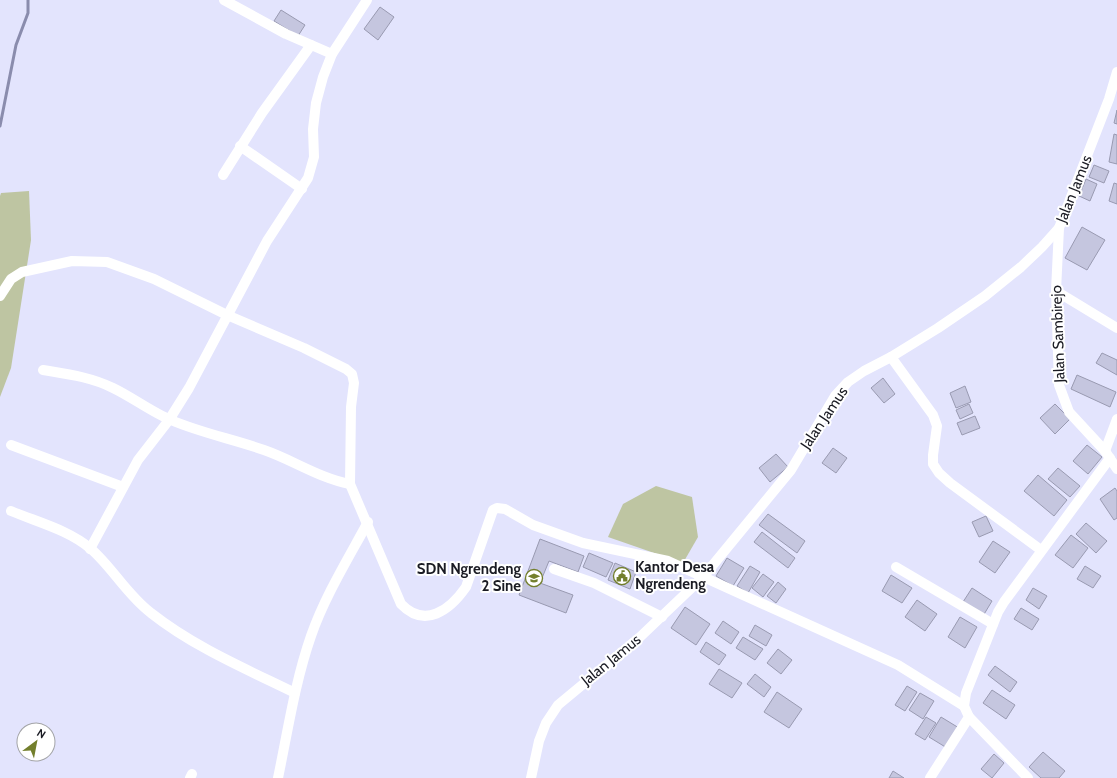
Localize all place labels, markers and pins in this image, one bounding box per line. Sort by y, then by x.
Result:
place label: Kantor Desa Ngrendeng [635,558,715,593]
place label: SDN Ngrendeng 2 Sine [417,560,521,595]
public building icon: Kantor Desa Ngrendeng [612,566,632,586]
school or university icon: SDN Ngrendeng 2 Sine [524,568,544,588]

